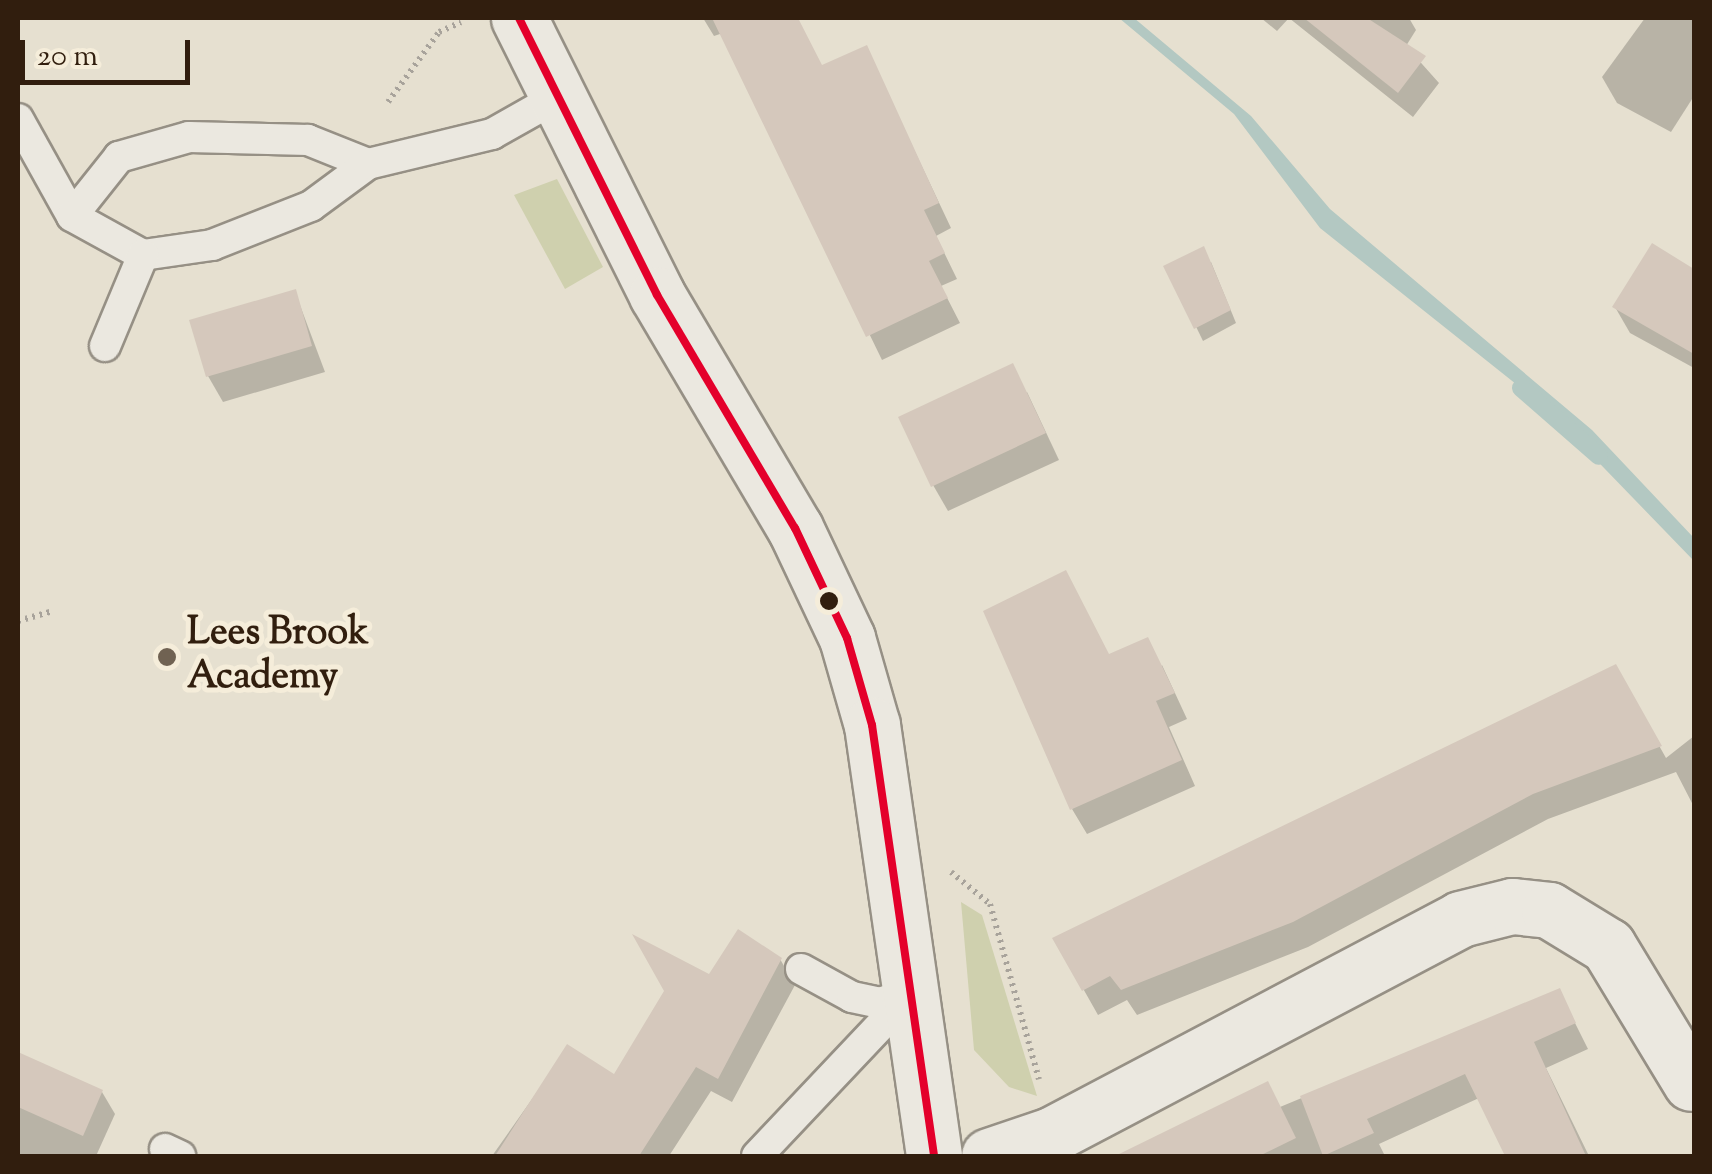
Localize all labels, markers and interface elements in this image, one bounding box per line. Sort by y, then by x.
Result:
scale bar [25,20,195,82]
text: 20 m [37,36,98,79]
unlabelled marker [819,591,839,611]
place label: Lees Brook Academy [187,612,369,702]
marker: Lees Brook Academy [156,646,178,668]

